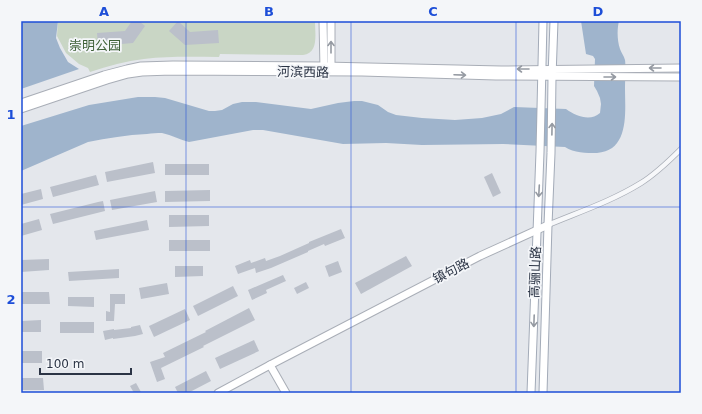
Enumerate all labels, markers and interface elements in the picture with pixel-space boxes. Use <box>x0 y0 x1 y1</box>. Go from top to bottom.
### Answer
text: A <box>99 4 109 19</box>
text: B <box>264 4 274 19</box>
text: C <box>428 4 438 19</box>
text: D <box>593 4 604 19</box>
park label: 崇明公园 <box>69 38 121 53</box>
one-way arrow <box>327 41 335 54</box>
street label: 河滨西路 <box>277 64 329 80</box>
one-way arrow <box>649 64 662 72</box>
one-way arrow <box>517 66 530 73</box>
one-way arrow <box>453 72 466 79</box>
one-way arrow <box>603 73 616 81</box>
text: 1 <box>6 107 16 122</box>
one-way arrow <box>548 123 555 136</box>
one-way arrow <box>535 184 542 197</box>
street label: 高骊山路 <box>527 246 543 298</box>
street label: 镇句路 <box>430 255 472 287</box>
text: 2 <box>6 292 16 307</box>
one-way arrow <box>530 314 538 327</box>
scale bar <box>40 350 131 376</box>
text: 100 m <box>46 357 84 371</box>

